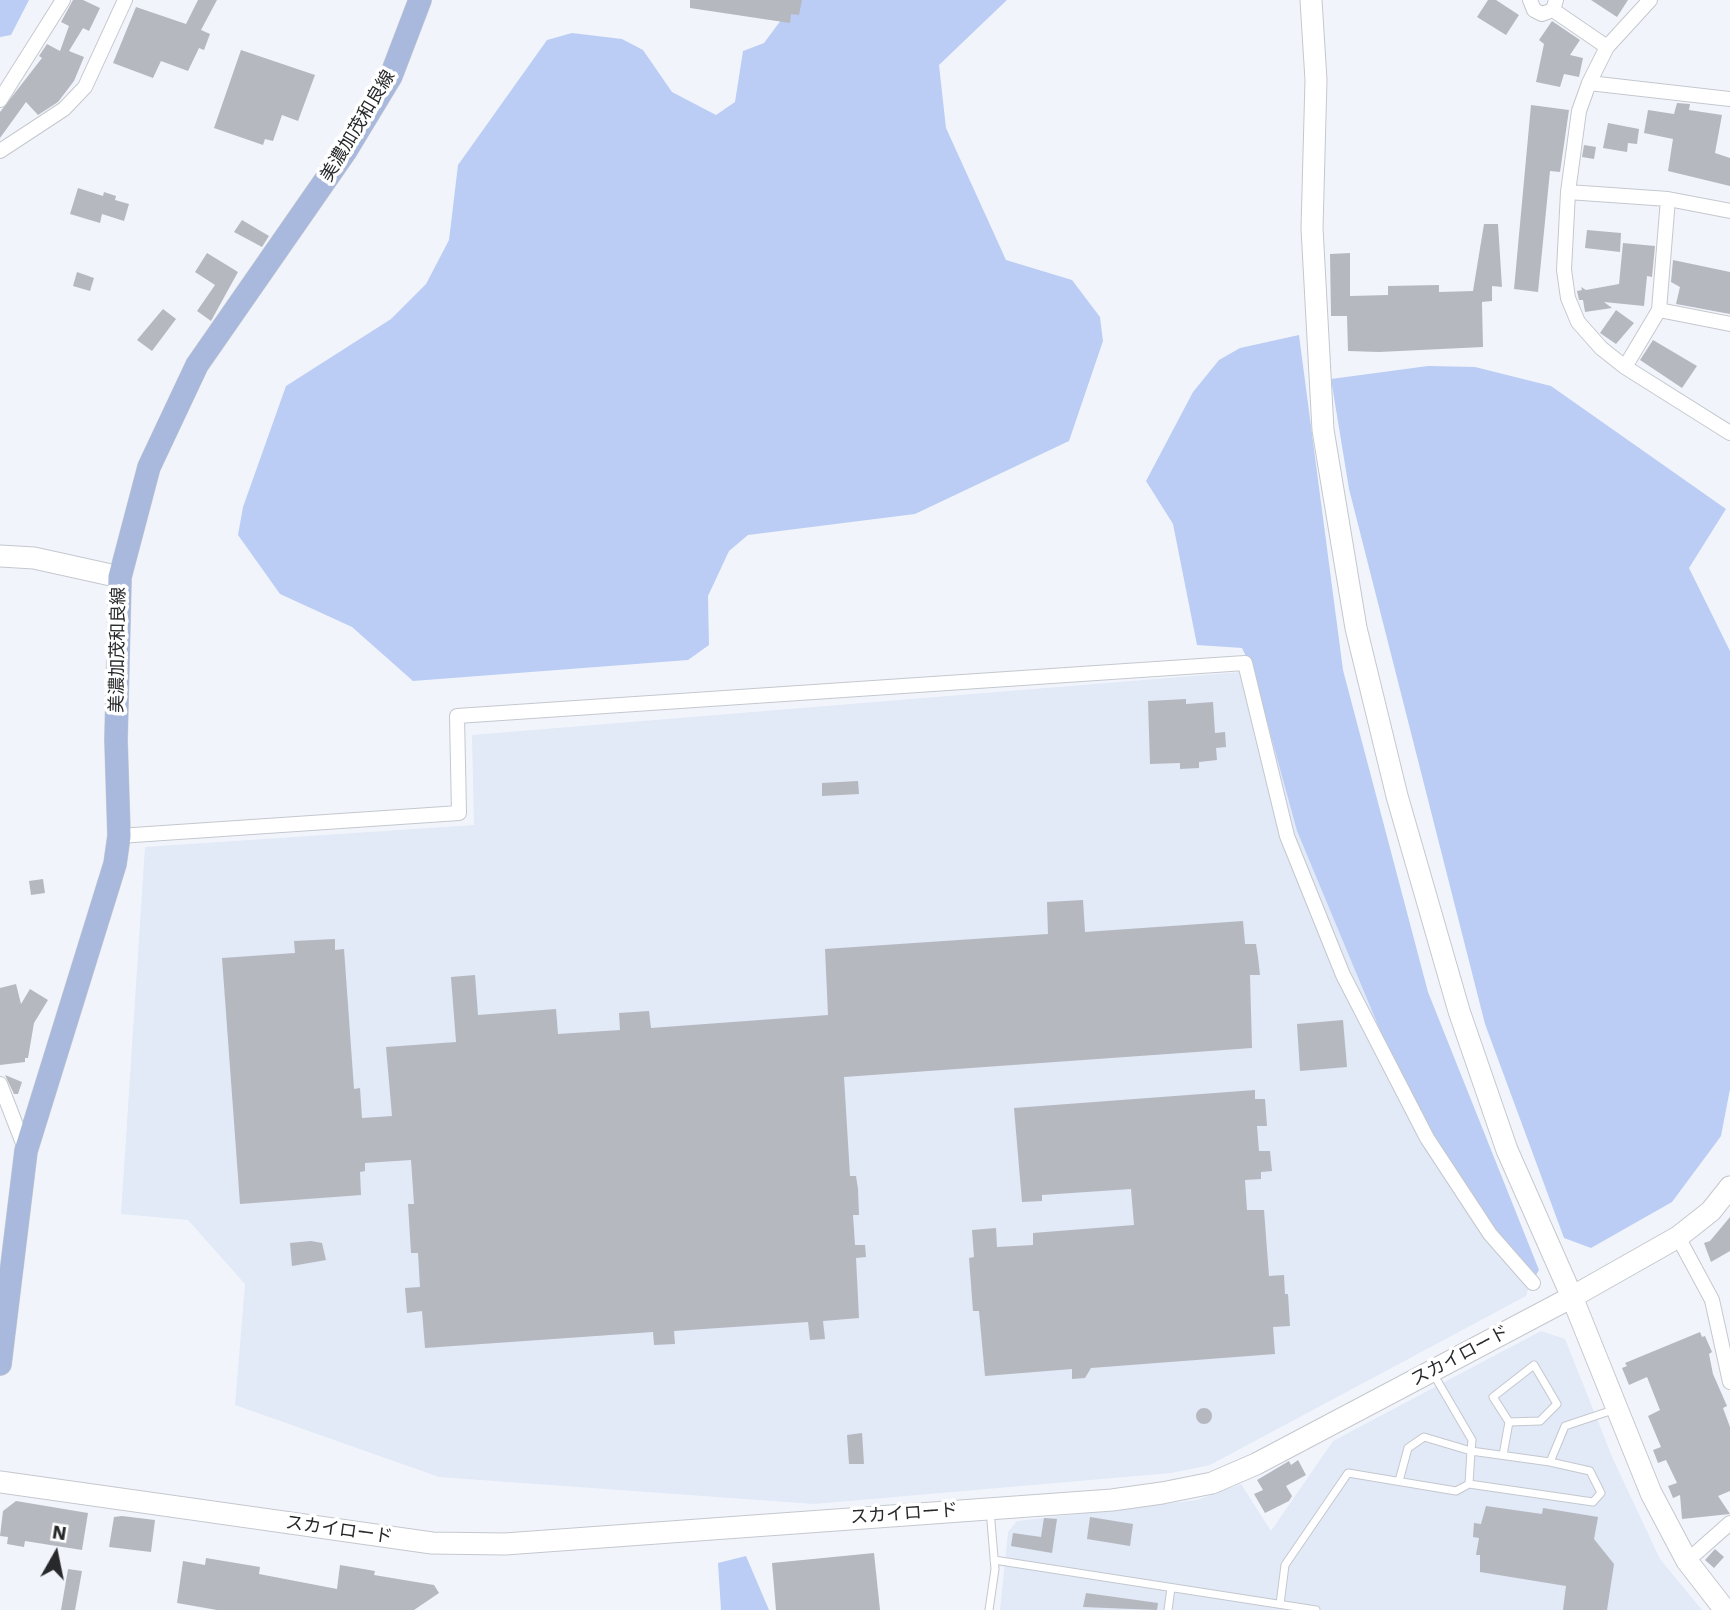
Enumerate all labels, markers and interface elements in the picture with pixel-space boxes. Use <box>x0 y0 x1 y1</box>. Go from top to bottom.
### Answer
street label: 美濃加茂和良線 <box>316 66 400 186</box>
street label: 美濃加茂和良線 <box>106 587 130 713</box>
street label: スカイロード <box>1407 1321 1513 1391</box>
street label: スカイロード <box>849 1499 959 1529</box>
street label: スカイロード <box>284 1512 394 1548</box>
north arrow <box>21 1519 91 1589</box>
text: N <box>51 1520 68 1545</box>

